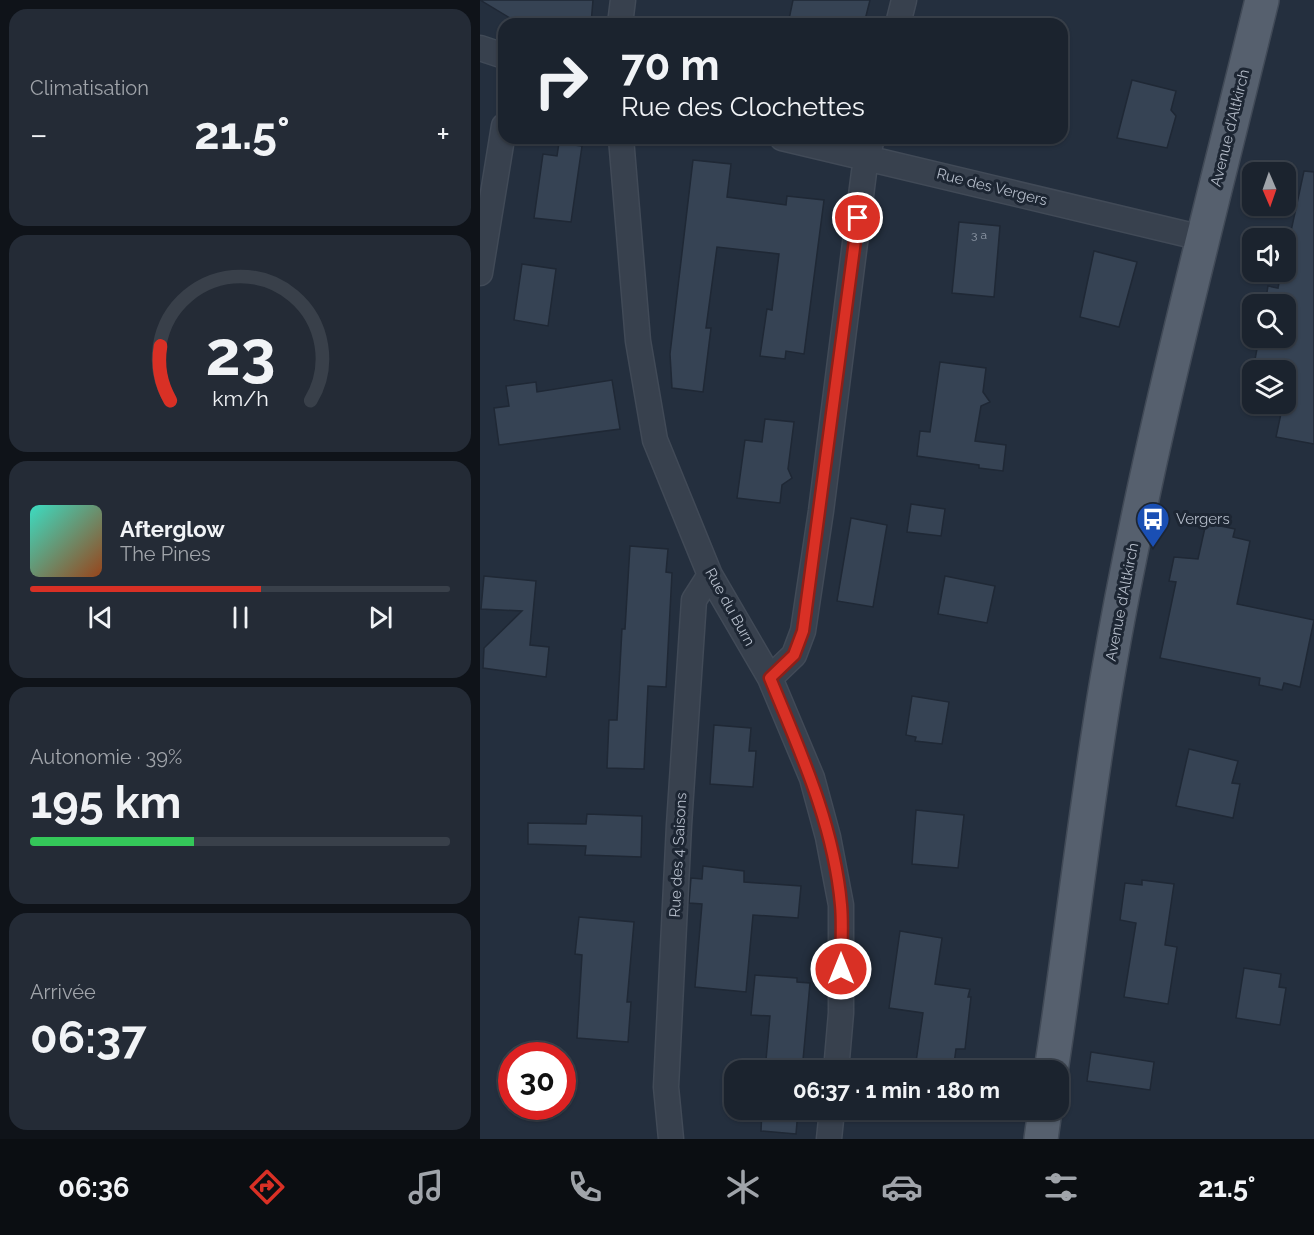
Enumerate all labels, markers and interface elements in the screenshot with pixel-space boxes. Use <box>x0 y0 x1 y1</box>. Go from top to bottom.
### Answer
text: 70 m <box>621 41 720 90</box>
icon: right <box>522 42 600 120</box>
street label: Avenue d'Altkirch <box>1207 67 1253 189</box>
text: Climatisation <box>30 76 149 100</box>
text: Rue des Clochettes <box>621 91 865 122</box>
text: 21.5° <box>194 107 290 160</box>
text: − <box>30 115 48 154</box>
text: + <box>436 115 450 154</box>
north arrow <box>1242 162 1296 216</box>
map controls <box>1242 162 1296 414</box>
street label: Rue des Vergers <box>935 165 1049 209</box>
pin <box>832 192 883 243</box>
icon: arrive <box>841 201 874 234</box>
house number: 3 a <box>971 228 987 242</box>
button: sound <box>1242 228 1296 282</box>
button: search <box>1242 294 1296 348</box>
text: 23 <box>205 316 275 390</box>
button: layers <box>1242 360 1296 414</box>
text: km/h <box>212 386 268 411</box>
bus stop icon: Vergers <box>1135 501 1171 548</box>
place label: Vergers <box>1176 510 1230 528</box>
text: Afterglow <box>120 516 225 542</box>
street label: Avenue d'Altkirch <box>1102 541 1142 663</box>
text: The Pines <box>120 542 211 566</box>
street label: Rue du Burn <box>701 565 759 649</box>
icon: previous <box>84 601 117 634</box>
icon: pause <box>224 601 257 634</box>
icon: next <box>364 601 397 634</box>
text: Autonomie · 39% <box>30 745 182 769</box>
text: 195 km <box>30 776 181 829</box>
street label: Rue des 4 Saisons <box>666 792 690 918</box>
position arrow <box>809 937 873 1001</box>
text: Arrivée <box>30 980 96 1004</box>
text: 06:37 <box>30 1011 146 1064</box>
speed limit sign: 30 <box>498 1042 576 1120</box>
text: 06:37 · 1 min · 180 m <box>793 1077 1000 1103</box>
icon: directions <box>246 1166 288 1208</box>
icon: music <box>405 1166 447 1208</box>
icon: phone <box>564 1166 606 1208</box>
icon: climate <box>722 1166 764 1208</box>
icon: car <box>881 1166 923 1208</box>
icon: filters <box>1040 1166 1082 1208</box>
text: 06:36 <box>58 1172 129 1203</box>
text: 21.5° <box>1198 1172 1256 1203</box>

